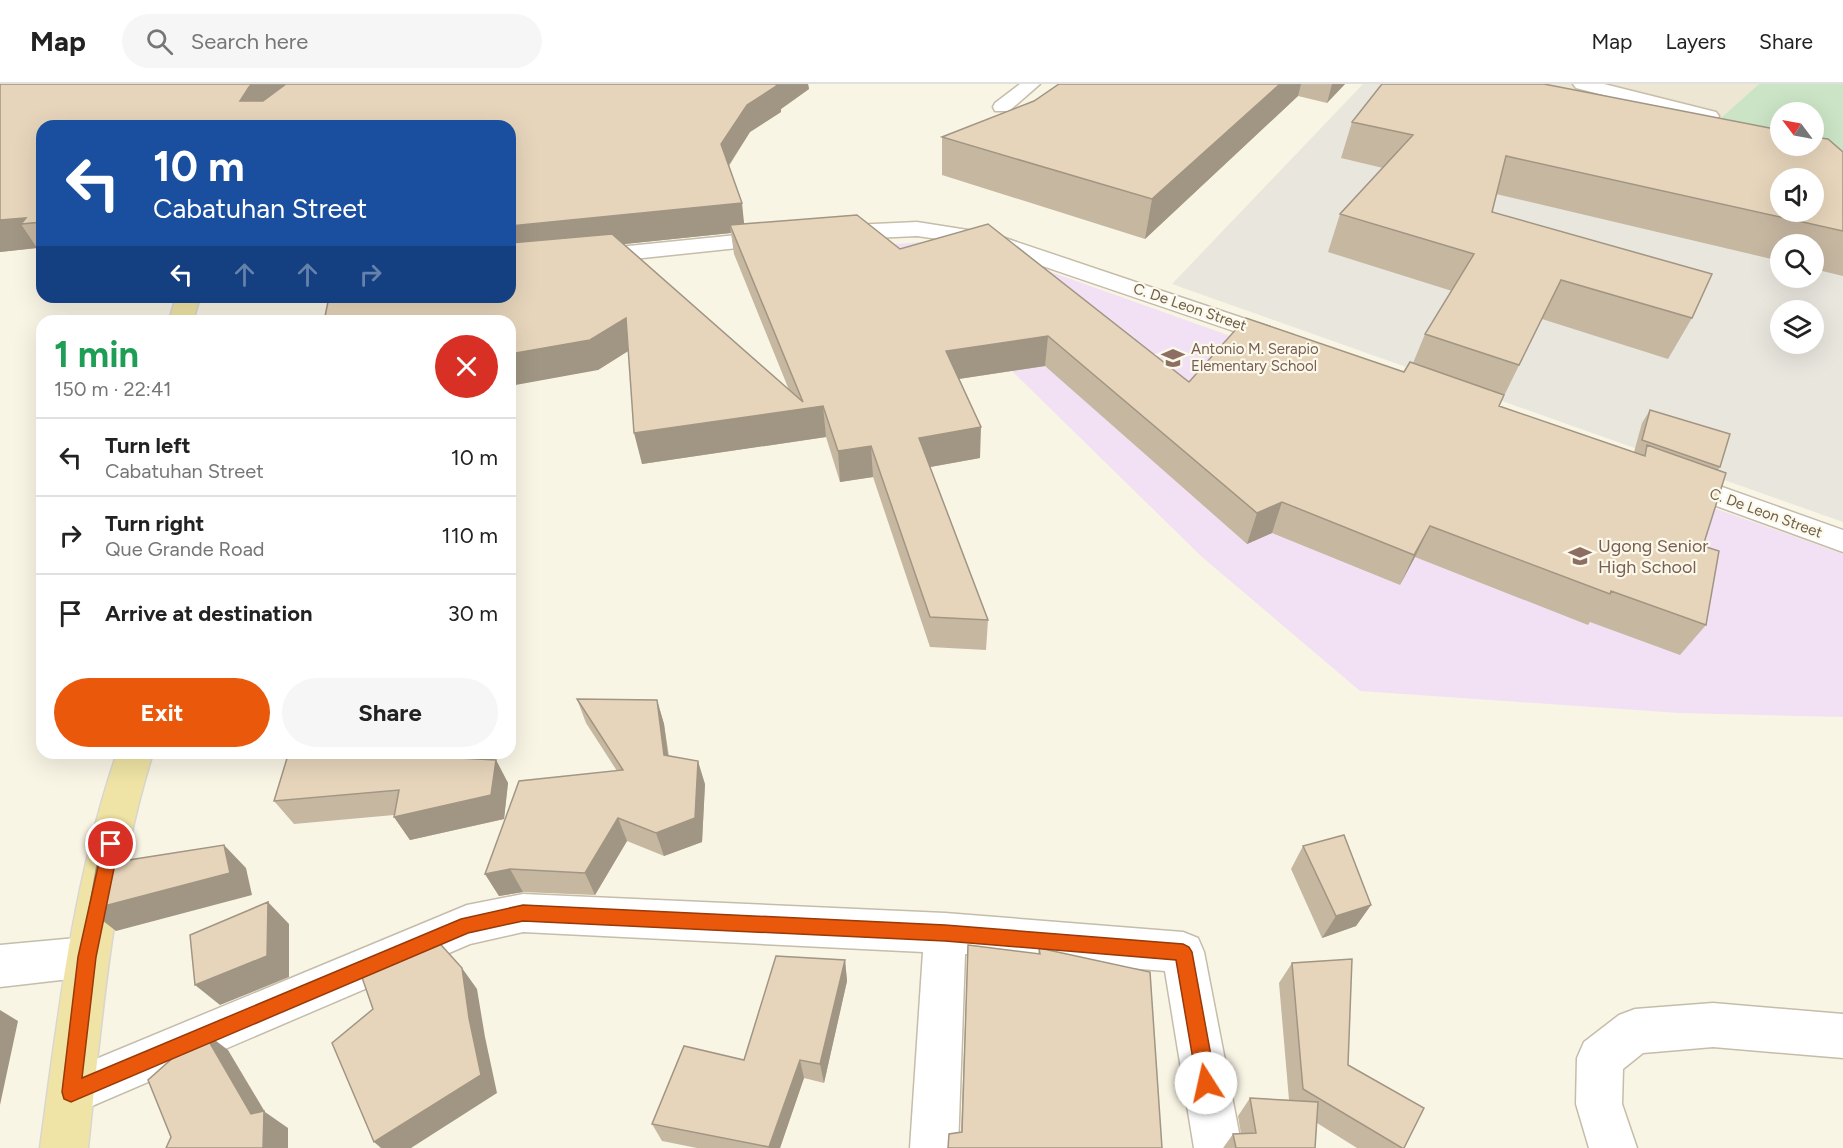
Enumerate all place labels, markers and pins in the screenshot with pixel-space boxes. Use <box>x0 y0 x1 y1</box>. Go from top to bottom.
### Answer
place label: Antonio M. Serapio Elementary School <box>1191 340 1319 375</box>
school or university icon: Antonio M. Serapio Elementary School <box>1160 345 1186 371</box>
place label: Ugong Senior High School <box>1598 535 1708 578</box>
school or university icon: Ugong Senior High School <box>1567 543 1593 569</box>
pin <box>85 818 136 869</box>

